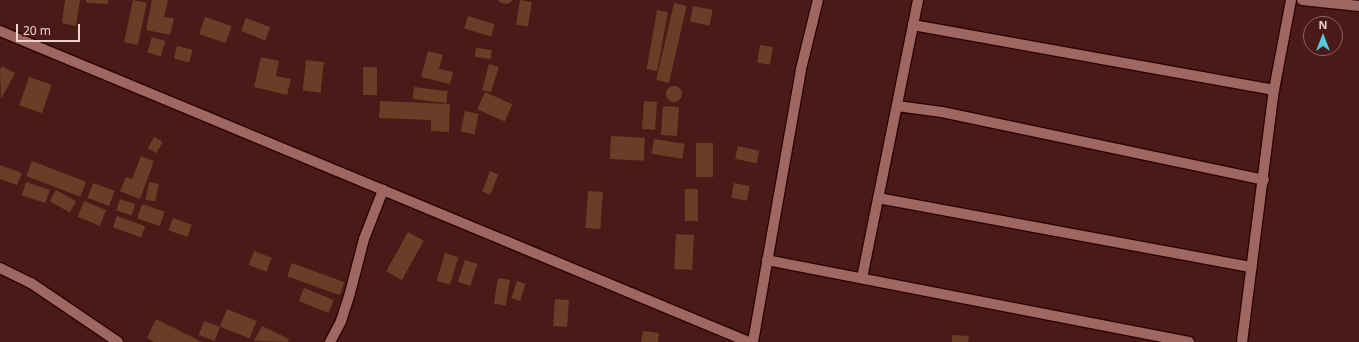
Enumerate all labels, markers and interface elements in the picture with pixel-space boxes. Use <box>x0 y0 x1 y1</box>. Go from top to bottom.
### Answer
scale bar <box>18 16 82 42</box>
north arrow <box>1303 16 1343 56</box>
text: N <box>1319 17 1327 32</box>
text: 20 m <box>23 22 51 39</box>

